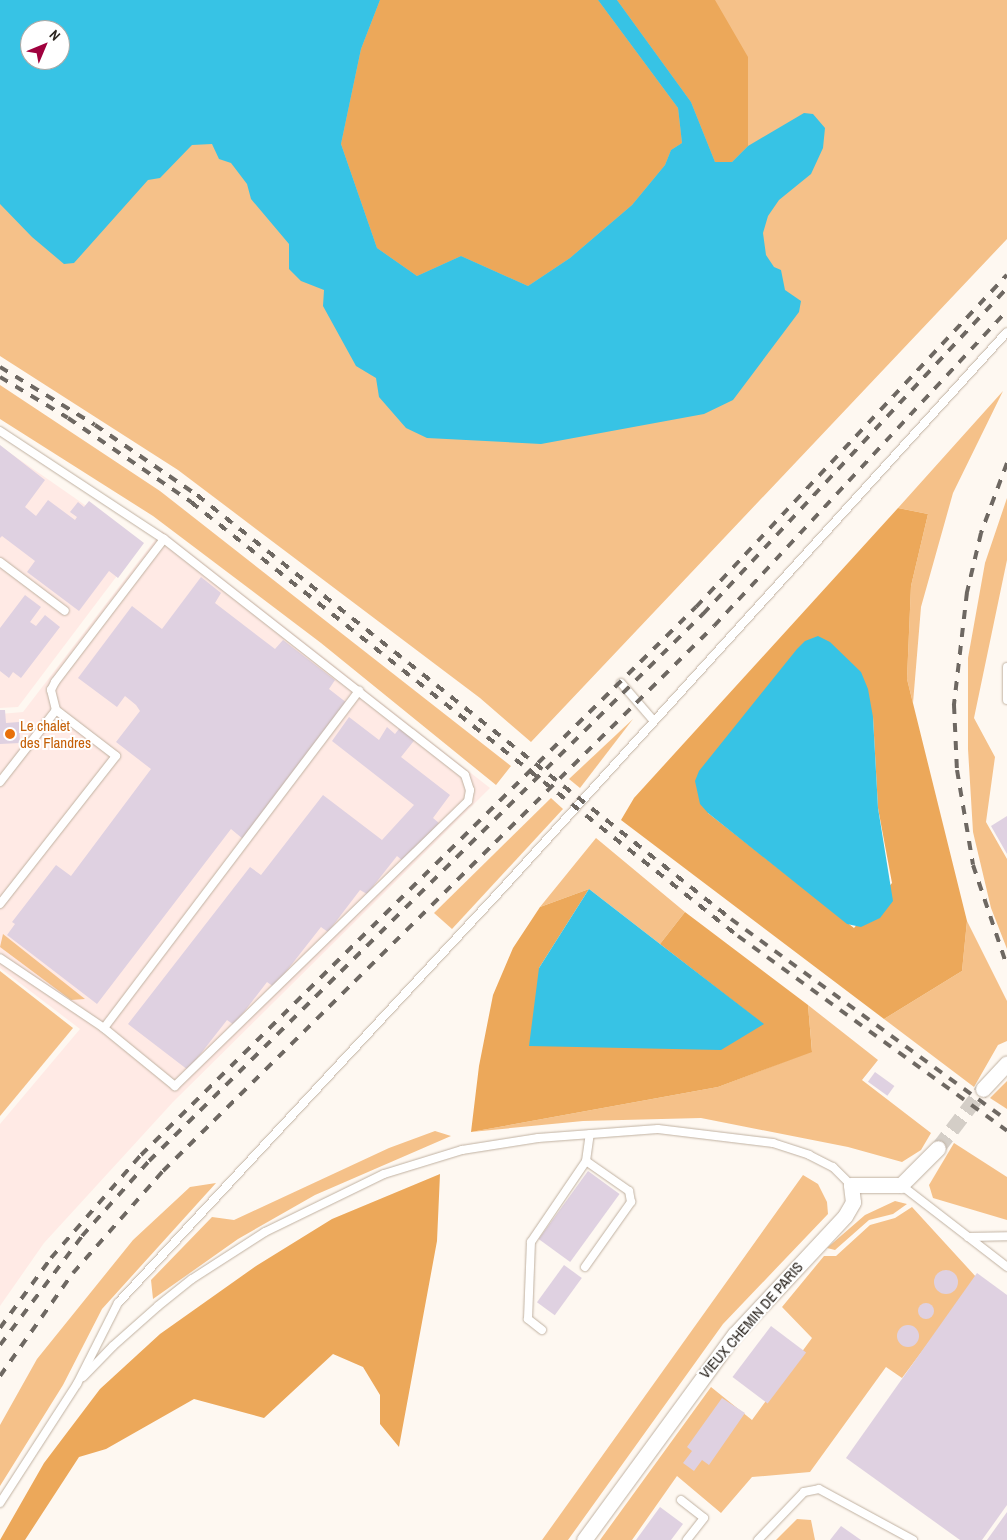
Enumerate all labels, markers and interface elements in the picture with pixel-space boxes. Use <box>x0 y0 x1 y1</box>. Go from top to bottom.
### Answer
north arrow <box>20 20 70 70</box>
text: N <box>46 26 64 44</box>
place label: Le chalet des Flandres <box>20 716 91 751</box>
marker: Le chalet des Flandres <box>4 728 16 740</box>
street label: VIEUX CHEMIN DE PARIS <box>695 1258 807 1382</box>

